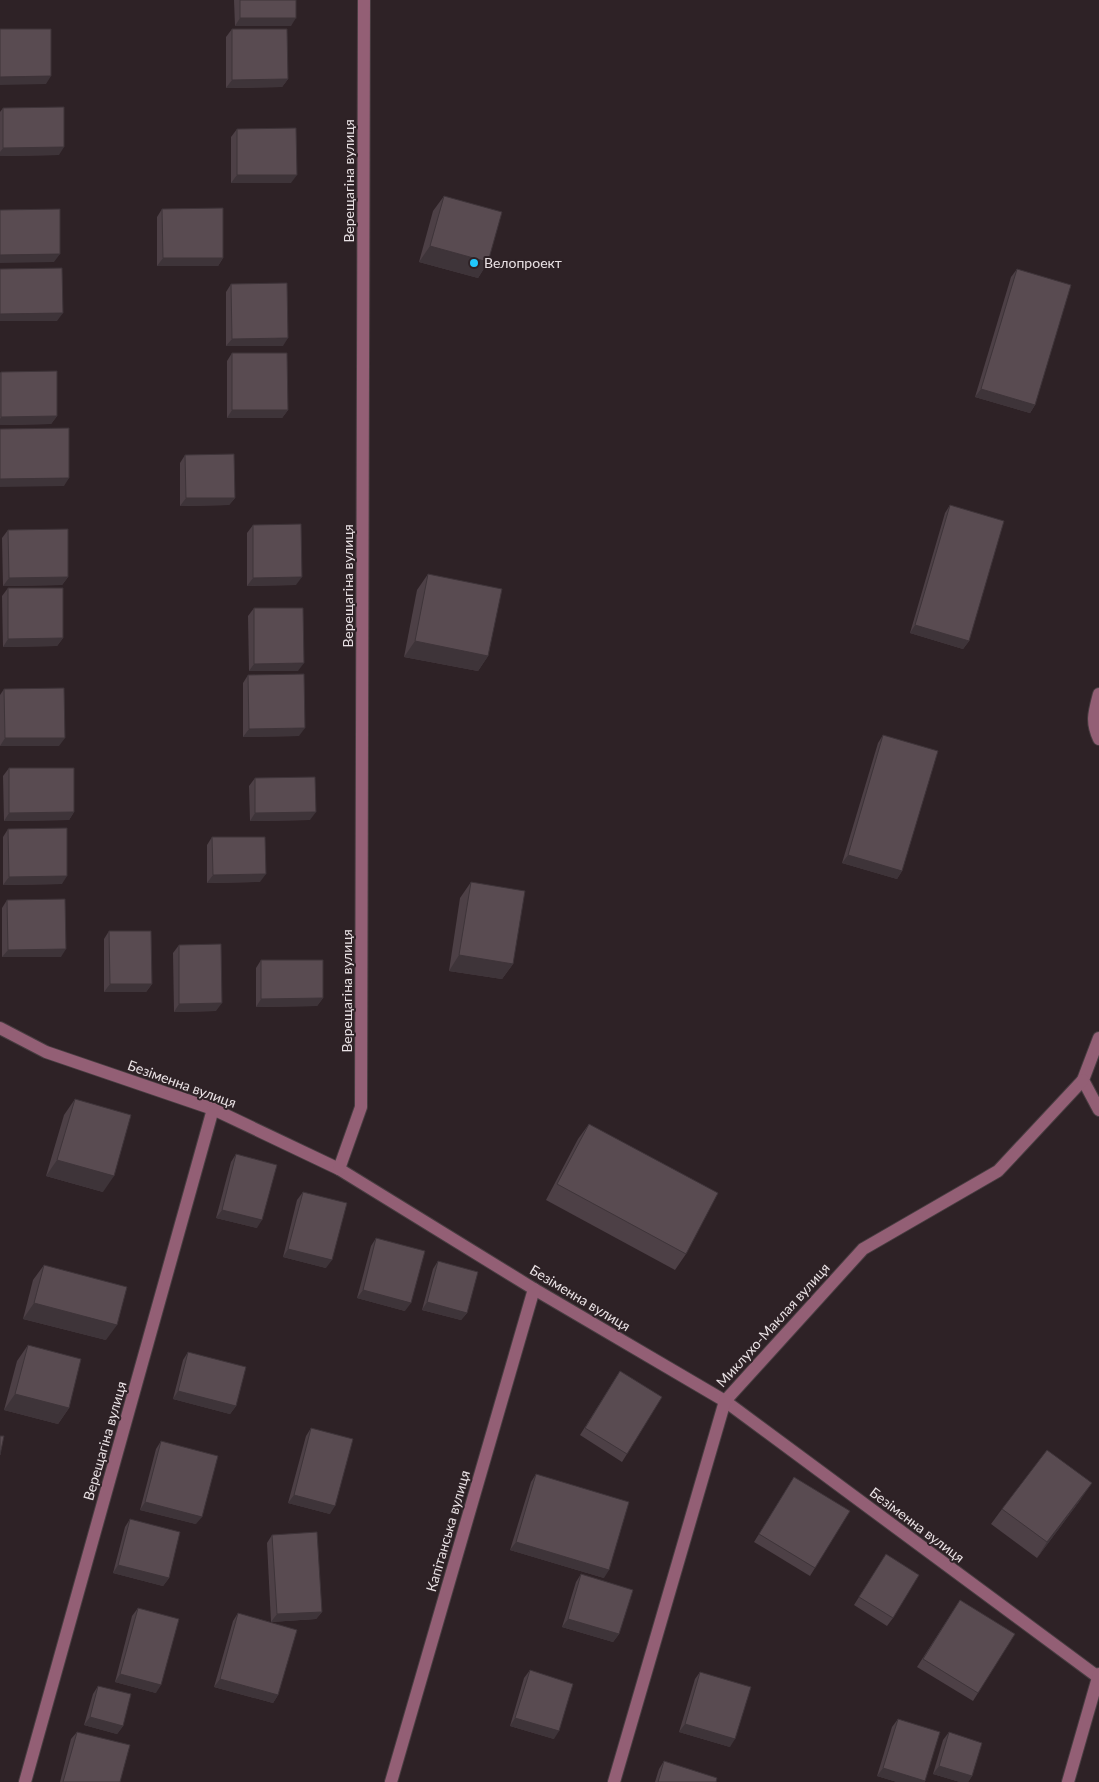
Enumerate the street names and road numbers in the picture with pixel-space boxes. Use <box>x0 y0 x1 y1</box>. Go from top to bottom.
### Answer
street label: Верещагіна вулиця <box>340 119 357 243</box>
street label: Верещагіна вулиця <box>339 524 356 648</box>
street label: Верещагіна вулиця <box>338 929 355 1053</box>
street label: Безіменна вулиця <box>126 1056 239 1111</box>
street label: Миклухо-Маклая вулиця <box>712 1259 833 1390</box>
street label: Безіменна вулиця <box>527 1261 634 1334</box>
street label: Верещагіна вулиця <box>79 1379 130 1502</box>
street label: Капітанська вулиця <box>422 1468 473 1594</box>
street label: Безіменна вулиця <box>867 1483 968 1566</box>

